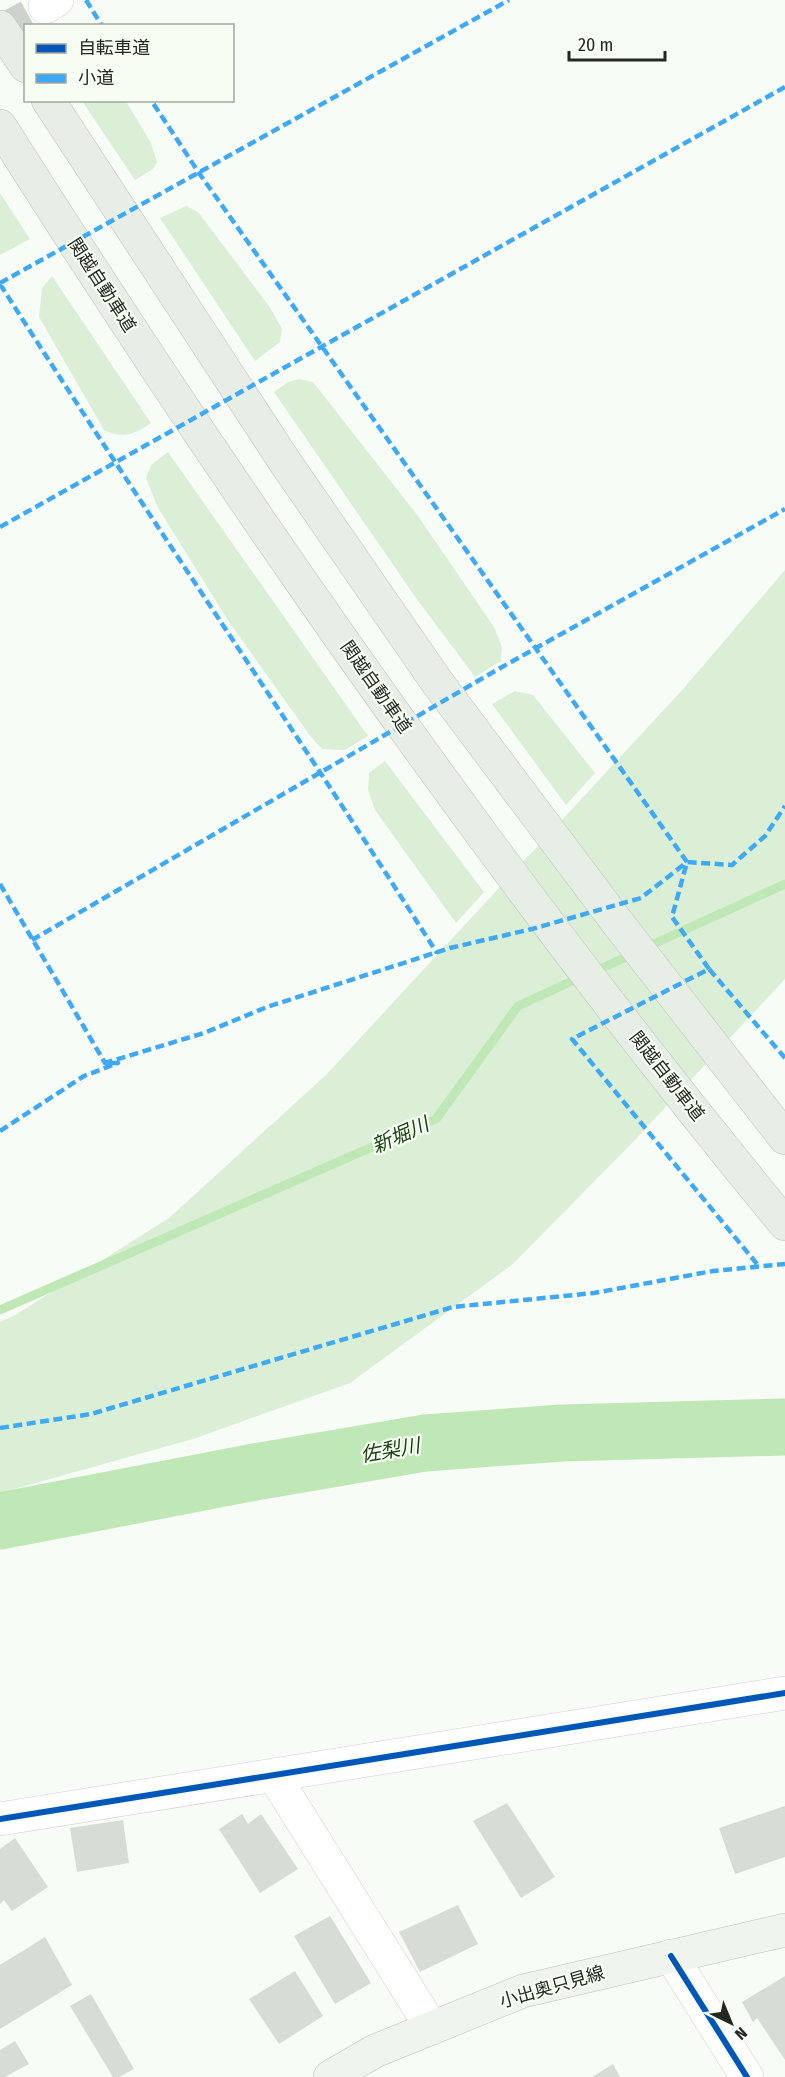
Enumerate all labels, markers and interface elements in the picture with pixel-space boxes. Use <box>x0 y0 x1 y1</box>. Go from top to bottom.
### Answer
legend <box>24 24 234 102</box>
scale bar <box>569 24 665 62</box>
text: 20 m <box>578 34 613 56</box>
text: 自転車道 <box>78 37 150 59</box>
text: 小道 <box>78 67 114 89</box>
street label: 関越自動車道 <box>63 234 141 336</box>
street label: 関越自動車道 <box>336 636 416 738</box>
street label: 関越自動車道 <box>625 1027 709 1125</box>
water label: 新堀川 <box>368 1111 434 1158</box>
water label: 佐梨川 <box>358 1433 424 1467</box>
street label: 小出奥只見線 <box>497 1962 607 2012</box>
north arrow <box>701 1993 761 2053</box>
text: N <box>731 2023 751 2044</box>

